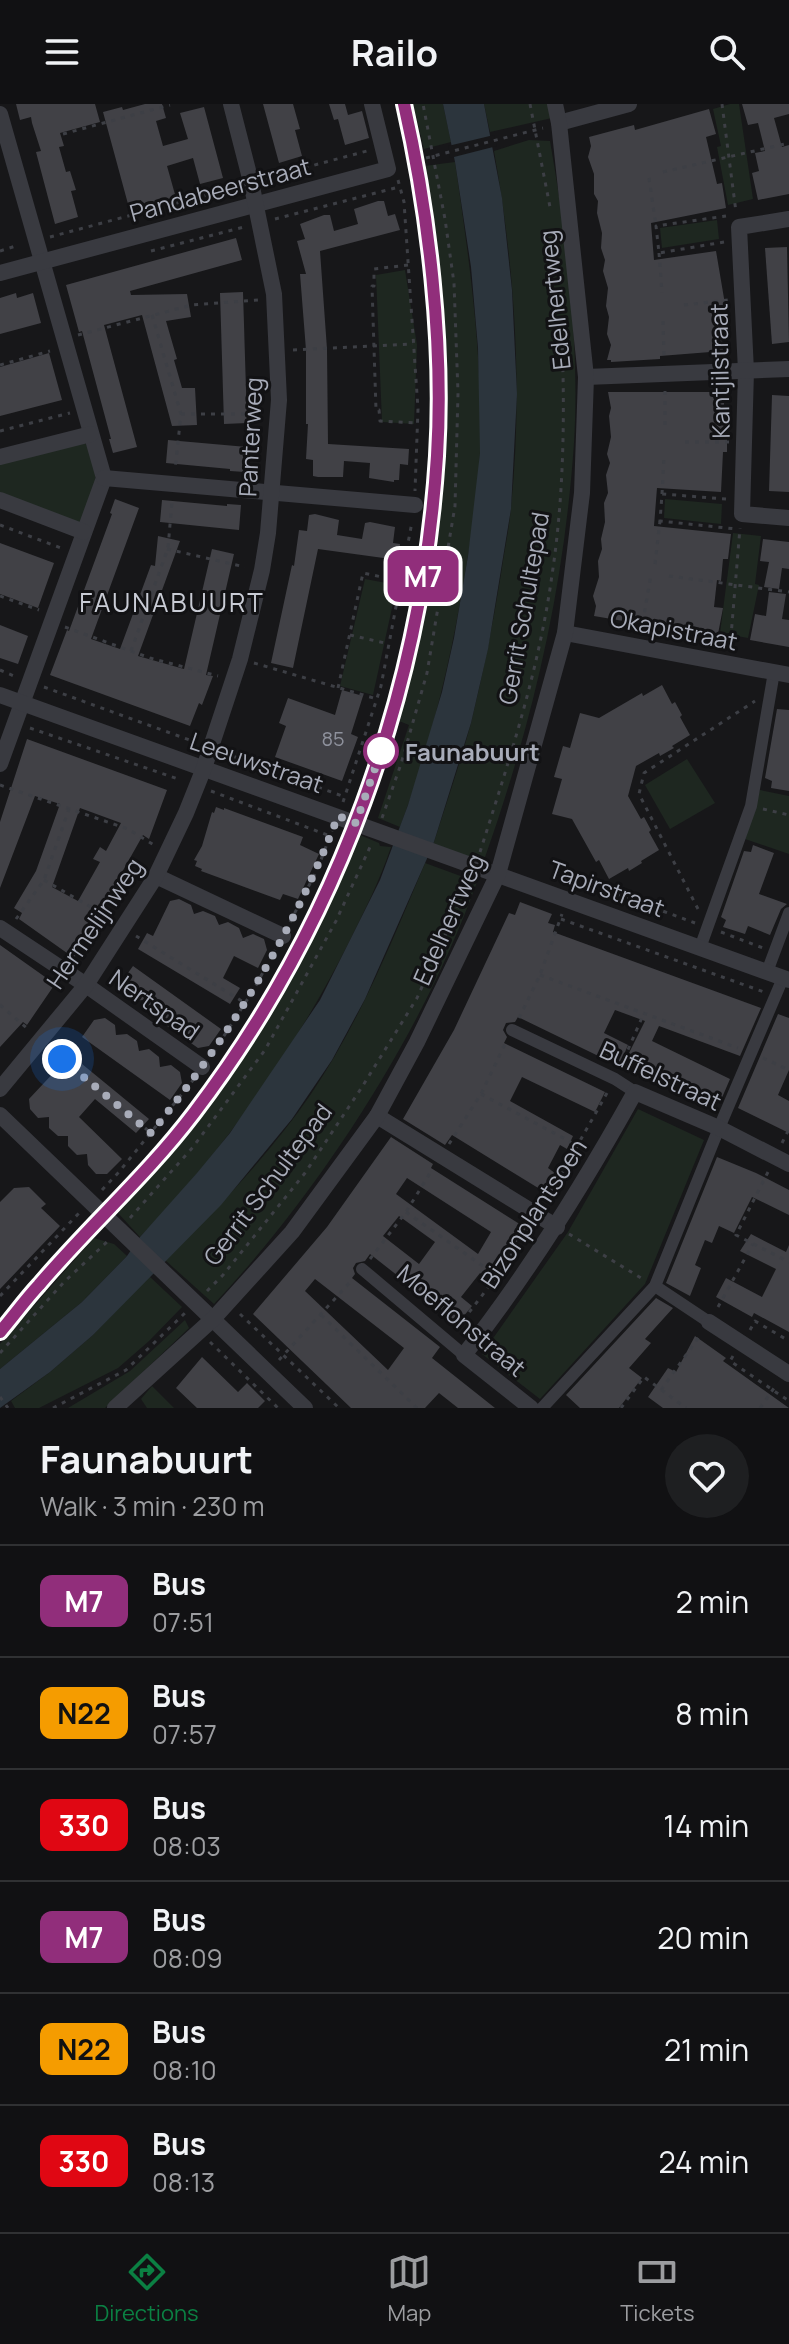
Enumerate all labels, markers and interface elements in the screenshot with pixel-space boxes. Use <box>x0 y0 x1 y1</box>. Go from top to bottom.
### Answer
text: Railo <box>351 28 438 77</box>
icon: menu <box>40 30 84 74</box>
icon: search <box>705 30 749 74</box>
street label: Pandabeerstraat <box>126 149 314 229</box>
street label: Edelhertweg <box>530 229 578 371</box>
street label: Kantjilstraat <box>701 303 737 439</box>
street label: Panterweg <box>230 376 270 498</box>
street label: Gerrit Schultepad <box>490 509 556 707</box>
line badge: M7 <box>387 550 459 602</box>
text: M7 <box>404 557 442 595</box>
district label: FAUNABUURT <box>79 584 265 620</box>
street label: Okapistraat <box>607 600 741 658</box>
street label: Leeuwstraat <box>186 724 328 800</box>
house number: 85 <box>321 725 345 752</box>
marker: Faunabuurt <box>364 734 398 768</box>
place label: Faunabuurt <box>405 735 540 768</box>
street label: Edelhertweg <box>404 848 492 990</box>
street label: Hermelijnweg <box>38 851 150 995</box>
street label: Tapirstraat <box>545 852 669 924</box>
street label: Nertspad <box>103 961 207 1047</box>
street label: Buffelstraat <box>595 1032 727 1118</box>
your location <box>42 1039 82 1079</box>
street label: Gerrit Schultepad <box>195 1096 339 1272</box>
street label: Bizonplantsoen <box>472 1132 594 1294</box>
street label: Moeflonstraat <box>391 1256 533 1384</box>
text: Faunabuurt <box>40 1432 253 1484</box>
button: heart <box>665 1434 749 1518</box>
text: Walk · 3 min · 230 m <box>40 1488 265 1524</box>
text: Bus <box>152 1563 206 1604</box>
text: 2 min <box>676 1581 749 1622</box>
text: M7 <box>65 1582 103 1620</box>
text: 07:51 <box>152 1604 214 1640</box>
text: Bus <box>152 1675 206 1716</box>
text: 8 min <box>675 1693 749 1734</box>
text: N22 <box>57 1694 111 1732</box>
text: 07:57 <box>152 1716 217 1752</box>
text: Bus <box>152 1787 206 1828</box>
text: 14 min <box>663 1805 749 1846</box>
text: 330 <box>59 1806 110 1844</box>
text: 08:03 <box>152 1828 221 1864</box>
text: Bus <box>152 1899 206 1940</box>
text: 20 min <box>657 1917 749 1958</box>
text: M7 <box>65 1918 103 1956</box>
text: 08:09 <box>152 1940 223 1976</box>
text: Bus <box>152 2011 206 2052</box>
text: 21 min <box>664 2029 749 2070</box>
text: N22 <box>57 2030 111 2068</box>
text: 08:10 <box>152 2052 217 2088</box>
text: Bus <box>152 2123 206 2164</box>
text: 24 min <box>659 2141 749 2182</box>
text: 330 <box>59 2142 110 2180</box>
text: 08:13 <box>152 2164 215 2200</box>
tab: Directions <box>94 2250 199 2328</box>
tab: Map <box>387 2250 431 2328</box>
tab: Tickets <box>620 2250 695 2328</box>

